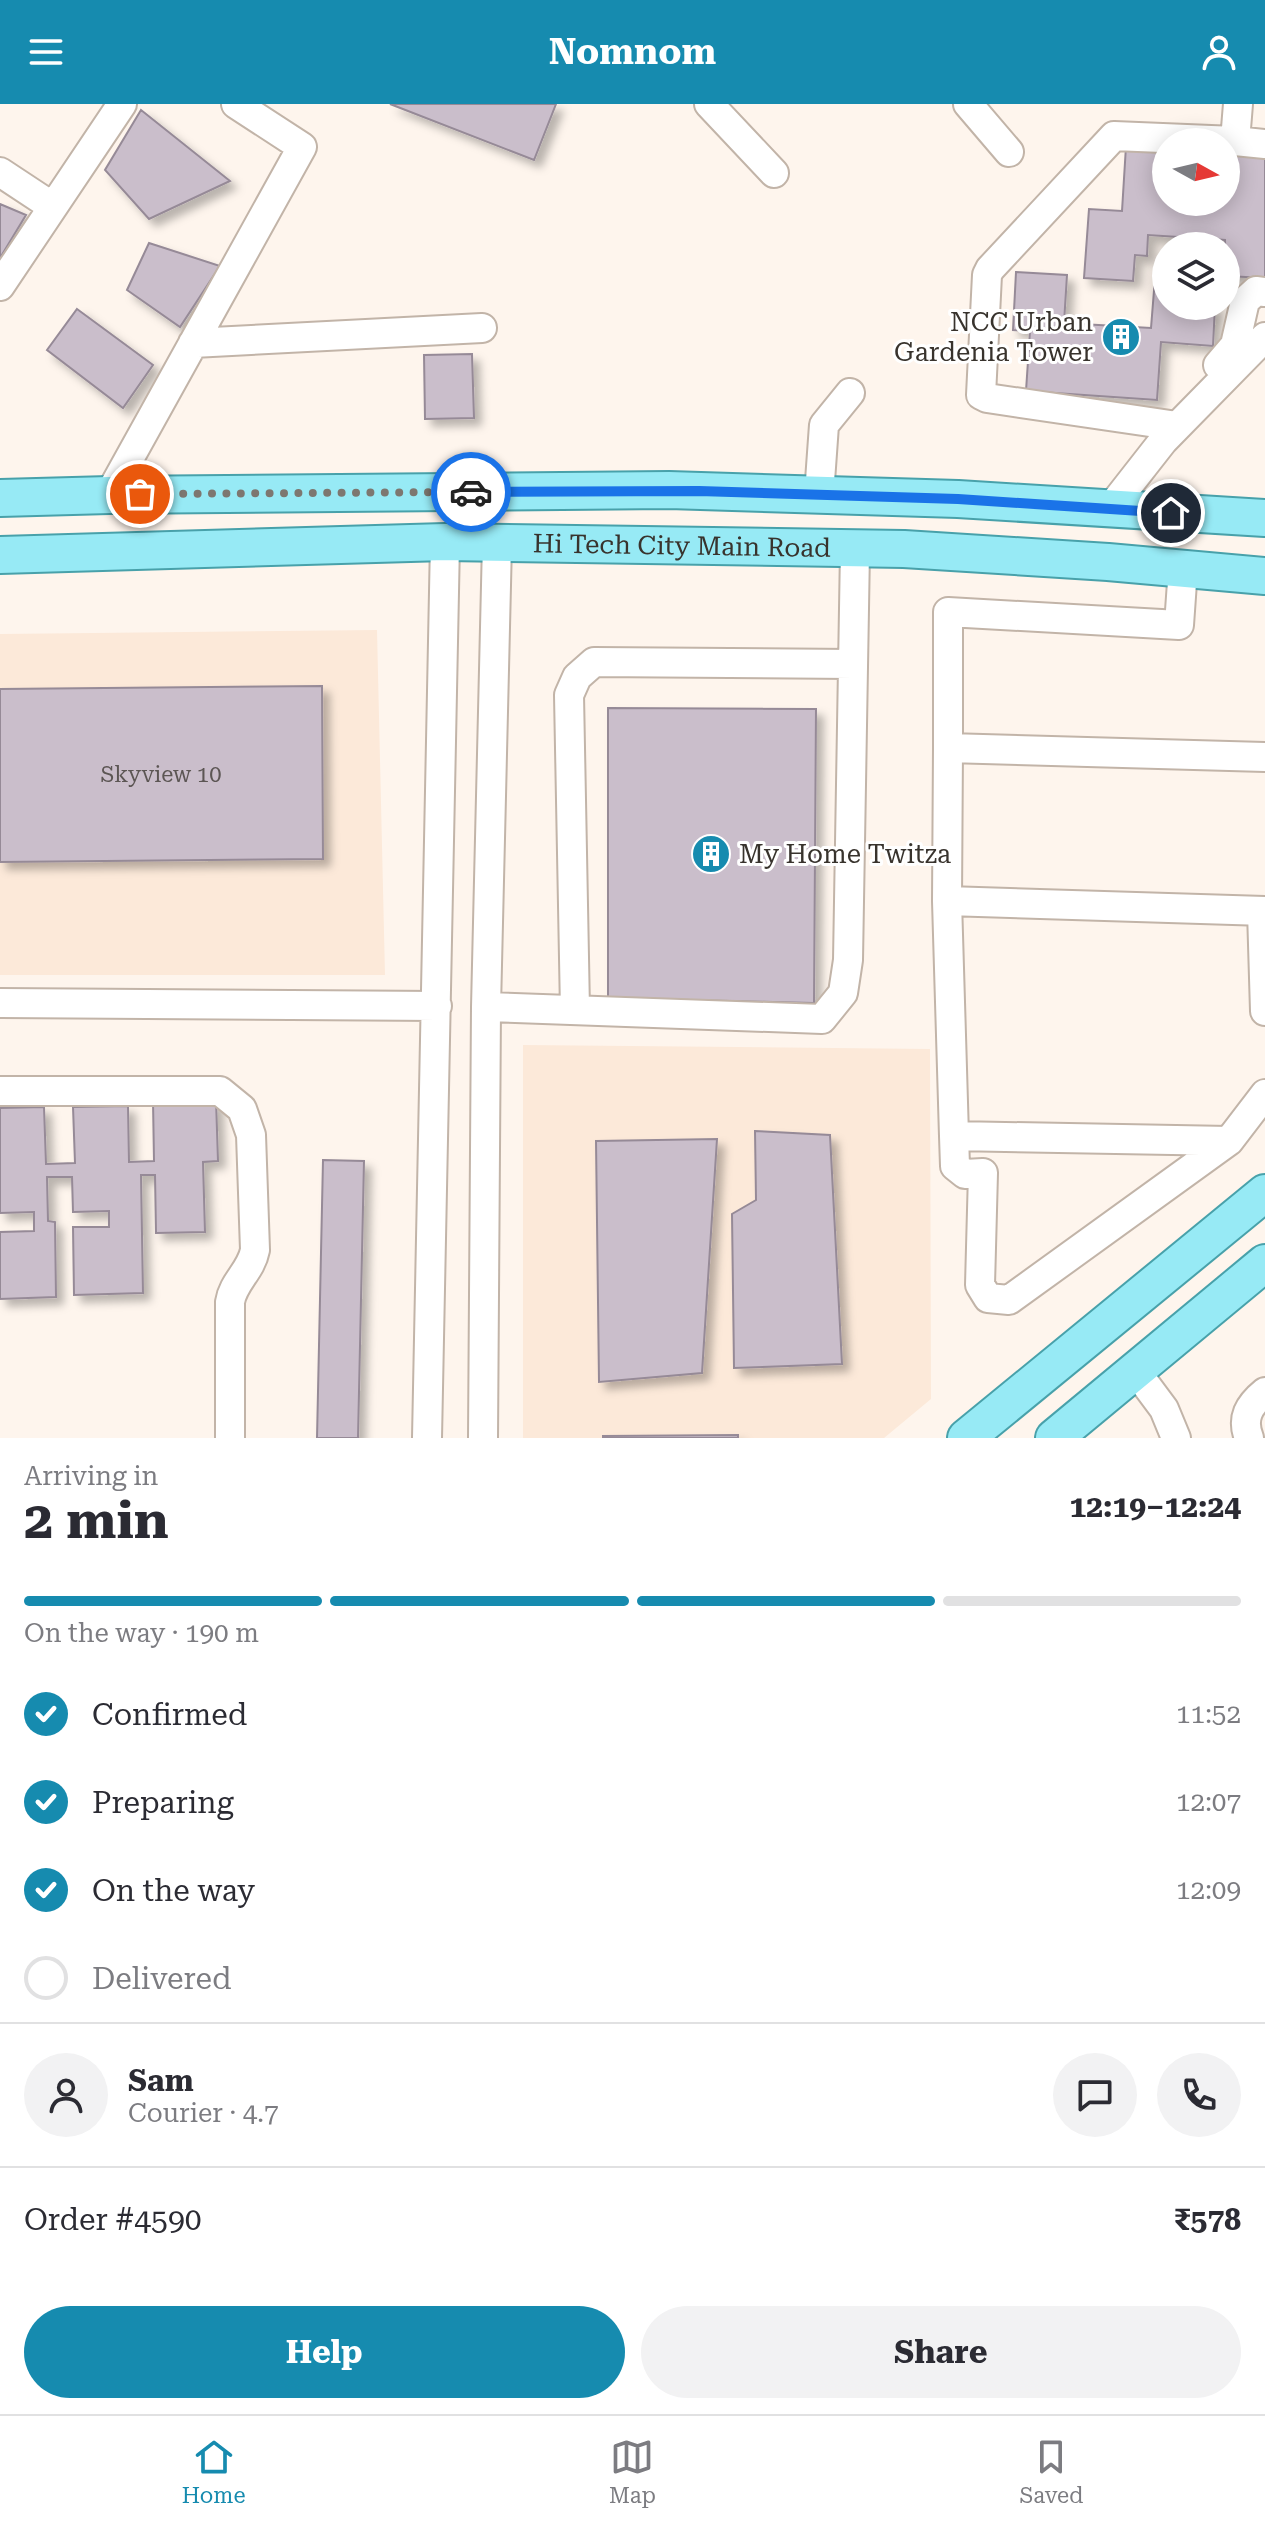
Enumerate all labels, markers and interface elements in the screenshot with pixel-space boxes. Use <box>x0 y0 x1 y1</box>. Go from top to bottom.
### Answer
icon: menu <box>24 30 68 74</box>
icon: person <box>1197 30 1241 74</box>
text: Nomnom <box>549 31 716 73</box>
north arrow <box>1152 128 1240 216</box>
map controls <box>1152 128 1240 320</box>
button: layers <box>1152 232 1240 320</box>
place label: NCC Urban Gardenia Tower <box>894 307 1093 367</box>
building icon: NCC Urban Gardenia Tower <box>1100 316 1142 358</box>
courier <box>431 452 511 532</box>
pin <box>106 460 174 528</box>
icon: car <box>449 470 493 514</box>
icon: bag <box>118 472 162 516</box>
pin <box>1137 479 1205 547</box>
icon: home <box>1149 491 1193 535</box>
street label: Hi Tech City Main Road <box>533 528 831 563</box>
house number: Skyview 10 <box>100 762 222 787</box>
building icon: My Home Twitza <box>690 833 732 875</box>
place label: My Home Twitza <box>739 839 951 869</box>
text: Arriving in <box>24 1461 158 1491</box>
text: 12:19–12:24 <box>1069 1489 1241 1524</box>
text: 2 min <box>24 1490 169 1551</box>
text: On the way · 190 m <box>24 1618 259 1648</box>
icon: check <box>24 1692 68 1736</box>
text: Confirmed <box>92 1697 247 1732</box>
text: 11:52 <box>1176 1699 1241 1729</box>
icon: check <box>24 1780 68 1824</box>
text: Preparing <box>92 1785 234 1820</box>
text: 12:07 <box>1176 1787 1241 1817</box>
icon: check <box>24 1868 68 1912</box>
text: On the way <box>92 1873 255 1908</box>
text: 12:09 <box>1176 1875 1241 1905</box>
text: Delivered <box>92 1961 231 1996</box>
button: person <box>24 2053 108 2137</box>
button: chat <box>1053 2053 1137 2137</box>
button: phone <box>1157 2053 1241 2137</box>
text: Sam <box>128 2063 194 2098</box>
text: Courier · 4.7 <box>128 2098 278 2128</box>
text: Order #4590 <box>24 2202 202 2237</box>
text: ₹578 <box>1174 2202 1241 2237</box>
button: Help <box>24 2306 625 2398</box>
button: Share <box>641 2306 1241 2398</box>
tab: Home <box>182 2435 245 2508</box>
tab: Map <box>609 2435 656 2508</box>
tab: Saved <box>1019 2435 1083 2508</box>

